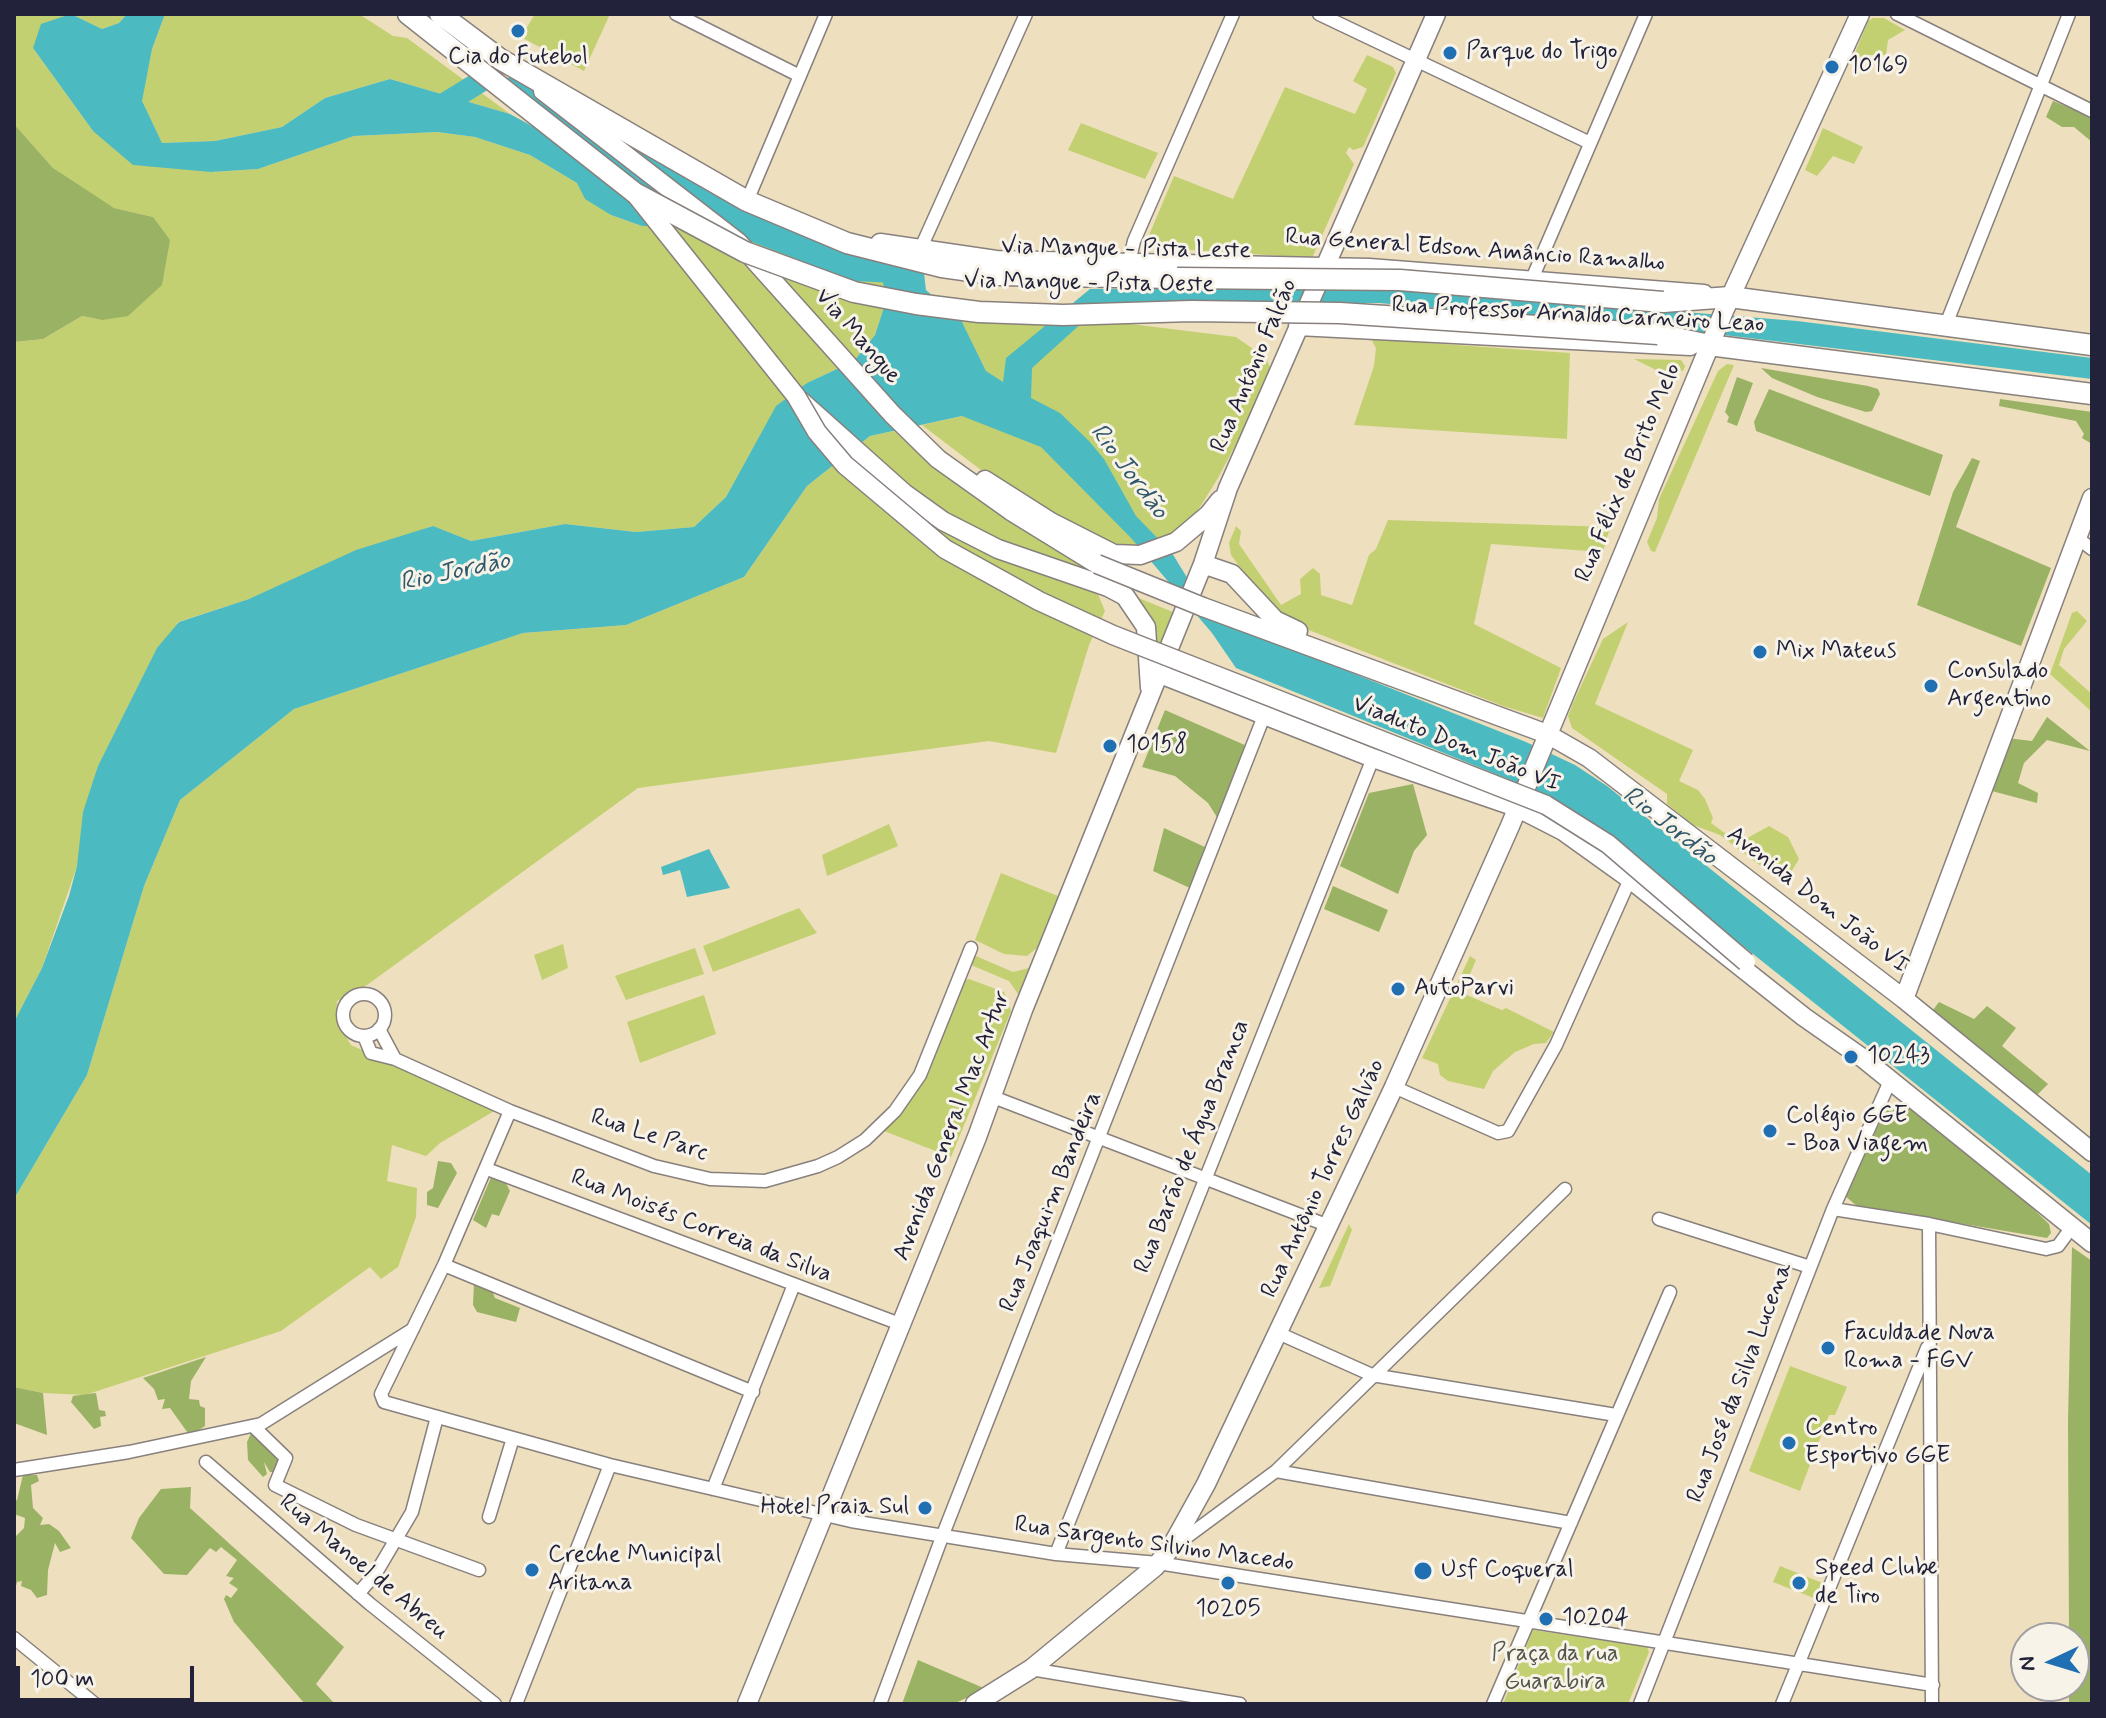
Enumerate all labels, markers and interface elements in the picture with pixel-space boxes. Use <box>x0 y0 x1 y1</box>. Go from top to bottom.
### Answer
marker: Cia do Futebol <box>509 22 527 40</box>
place label: Parque do Trigo <box>1466 39 1618 67</box>
place label: Cia do Futebol <box>448 44 588 72</box>
marker: Parque do Trigo <box>1441 44 1459 62</box>
place label: 10169 <box>1848 53 1908 81</box>
marker: 10169 <box>1823 58 1841 76</box>
street label: Rua General Edson Amâncio Ramalho <box>1284 223 1666 279</box>
street label: Via Mangue - Pista Leste <box>1001 233 1251 267</box>
street label: Via Mangue - Pista Oeste <box>964 267 1214 301</box>
street label: Rua Antônio Falcão <box>1205 275 1305 457</box>
street label: Via Mangue <box>808 283 906 391</box>
street label: Rua Professor Arnaldo Carneiro Leao <box>1391 292 1765 340</box>
street label: Rua Félix de Brito Melo <box>1570 359 1688 587</box>
water label: Rio Jordão <box>1082 418 1174 526</box>
water label: Rio Jordão <box>397 546 513 600</box>
place label: Mix Mateus <box>1776 638 1897 666</box>
marker: Mix Mateus <box>1751 643 1769 661</box>
place label: Consulado Argentino <box>1947 658 2051 714</box>
marker: Consulado Argentino <box>1922 677 1940 695</box>
street label: Viaduto Dom João VI <box>1348 690 1564 800</box>
place label: 10158 <box>1126 732 1187 760</box>
marker: 10158 <box>1101 737 1119 755</box>
water label: Rio Jordão <box>1615 780 1723 874</box>
street label: Avenida Dom João VI <box>1720 821 1914 981</box>
place label: AutoParvi <box>1414 975 1514 1003</box>
marker: AutoParvi <box>1389 980 1407 998</box>
street label: Avenida General Mac Artur <box>888 987 1018 1265</box>
street label: Rua Barão de Água Branca <box>1129 1016 1257 1278</box>
place label: 10243 <box>1867 1043 1930 1071</box>
marker: 10243 <box>1842 1048 1860 1066</box>
street label: Rua Antônio Torres Galvão <box>1256 1055 1392 1303</box>
street label: Rua Joaquim Bandeira <box>995 1088 1109 1316</box>
place label: Colégio GGE - Boa Viagem <box>1786 1103 1928 1159</box>
street label: Rua Le Parc <box>587 1104 711 1168</box>
marker: Colégio GGE - Boa Viagem <box>1761 1122 1779 1140</box>
street label: Rua Moisés Correia da Silva <box>566 1164 836 1290</box>
street label: Rua José da Silva Lucena <box>1682 1259 1800 1507</box>
place label: Faculdade Nova Roma - FGV <box>1844 1320 1995 1376</box>
marker: Faculdade Nova Roma - FGV <box>1819 1339 1837 1357</box>
place label: Centro Esportivo GGE <box>1805 1415 1950 1471</box>
marker: Centro Esportivo GGE <box>1780 1434 1798 1452</box>
street label: Rua Manoel de Abreu <box>272 1489 454 1647</box>
place label: Hotel Praia Sul <box>761 1494 909 1522</box>
marker: Hotel Praia Sul <box>916 1499 934 1517</box>
street label: Rua Sargento Silvino Macedo <box>1012 1511 1296 1579</box>
place label: Creche Municipal Aritana <box>548 1542 721 1598</box>
place label: Speed Clube de Tiro <box>1815 1555 1937 1611</box>
place label: Usf Coqueral <box>1441 1557 1574 1585</box>
marker: Usf Coqueral <box>1412 1560 1434 1582</box>
marker: Creche Municipal Aritana <box>523 1561 541 1579</box>
marker: 10205 <box>1219 1574 1237 1592</box>
marker: Speed Clube de Tiro <box>1790 1574 1808 1592</box>
place label: 10205 <box>1196 1596 1260 1624</box>
place label: 10204 <box>1562 1605 1629 1633</box>
marker: 10204 <box>1537 1610 1555 1628</box>
north arrow <box>2010 1622 2090 1702</box>
park label: Praça da rua Guarabira <box>1492 1641 1618 1697</box>
scale bar <box>20 1650 198 1700</box>
text: N <box>2014 1655 2043 1672</box>
text: 100 m <box>30 1664 94 1695</box>

